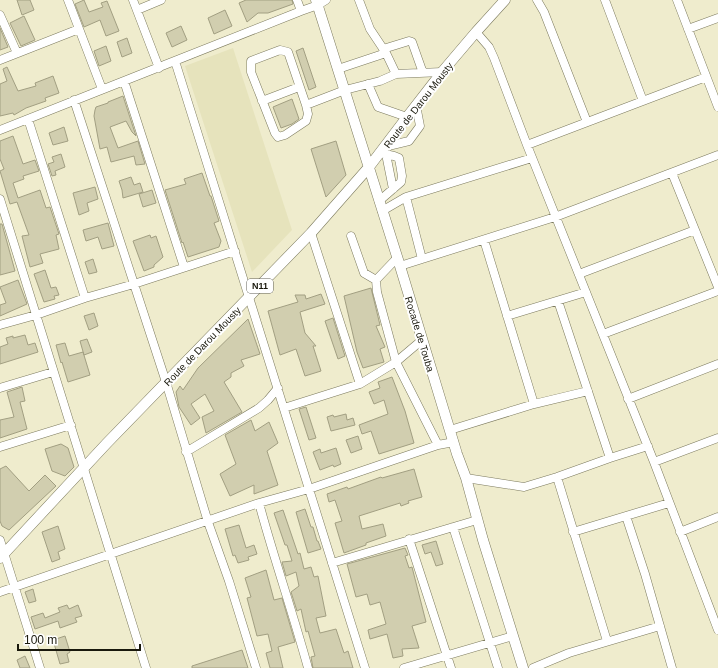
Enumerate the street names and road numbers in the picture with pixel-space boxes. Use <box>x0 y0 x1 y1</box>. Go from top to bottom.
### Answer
street label: Route de Darou Mousty <box>382 60 455 150</box>
road number: N11 <box>247 279 273 293</box>
street label: Rocade de Touba <box>403 295 436 374</box>
street label: Route de Darou Mousty <box>162 305 243 388</box>

